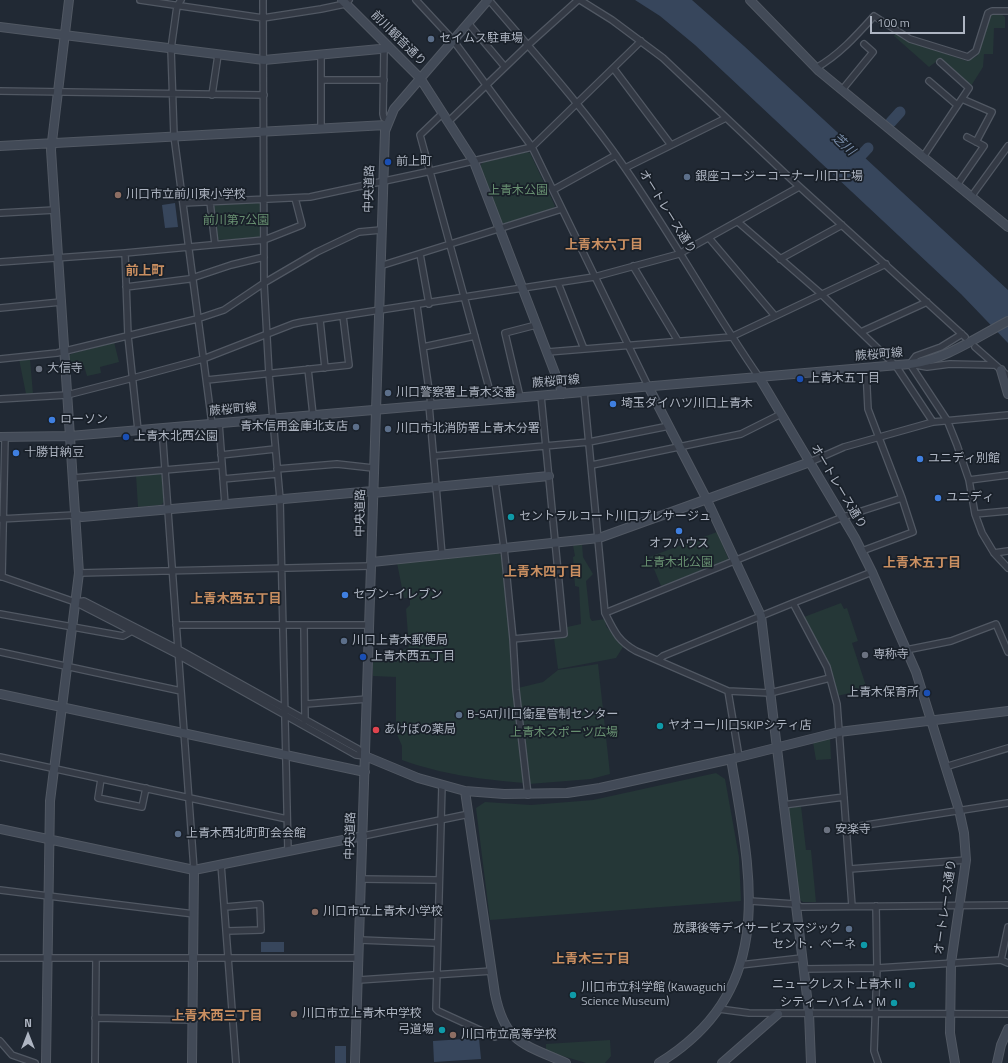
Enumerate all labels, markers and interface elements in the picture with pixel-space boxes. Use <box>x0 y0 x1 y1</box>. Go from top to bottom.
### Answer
street label: 前川観音通り <box>367 8 429 70</box>
scale bar <box>872 8 967 34</box>
text: 100 m <box>877 13 910 32</box>
place label: セイムス駐車場 <box>439 32 523 46</box>
marker: セイムス駐車場 <box>426 34 436 44</box>
water label: 芝川 <box>828 131 858 159</box>
place label: 前上町 <box>396 155 432 169</box>
marker: 前上町 <box>383 157 393 167</box>
street label: 中央道路 <box>362 165 378 213</box>
street label: オートレース通り <box>635 167 699 257</box>
place label: 銀座コージーコーナー川口工場 <box>695 170 863 184</box>
marker: 銀座コージーコーナー川口工場 <box>682 172 692 182</box>
park label: 上青木公園 <box>488 184 548 198</box>
place label: 川口市立前川東小学校 <box>126 188 246 202</box>
marker: 川口市立前川東小学校 <box>113 190 123 200</box>
park label: 前川第7公園 <box>203 214 269 228</box>
district label: 上青木六丁目 <box>565 238 643 254</box>
district label: 前上町 <box>126 264 164 280</box>
street label: 蕨桜町線 <box>854 346 904 364</box>
place label: 大信寺 <box>47 362 83 376</box>
marker: 大信寺 <box>34 364 44 374</box>
place label: 上青木五丁目 <box>808 372 880 386</box>
street label: 蕨桜町線 <box>531 373 581 391</box>
marker: 上青木五丁目 <box>795 374 805 384</box>
place label: 川口警察署上青木交番 <box>396 386 516 400</box>
marker: 川口警察署上青木交番 <box>383 388 393 398</box>
place label: 埼玉ダイハツ川口上青木 <box>621 397 753 411</box>
marker: 埼玉ダイハツ川口上青木 <box>608 399 618 409</box>
street label: 蕨桜町線 <box>208 401 258 419</box>
place label: ローソン <box>60 413 108 427</box>
marker: ローソン <box>47 415 57 425</box>
place label: 青木信用金庫北支店 <box>240 420 348 434</box>
marker: 青木信用金庫北支店 <box>351 422 361 432</box>
place label: 川口市北消防署上青木分署 <box>396 422 540 436</box>
marker: 川口市北消防署上青木分署 <box>383 424 393 434</box>
place label: 上青木北西公園 <box>134 430 218 444</box>
marker: 上青木北西公園 <box>121 432 131 442</box>
street label: オートレース通り <box>807 442 869 532</box>
place label: 十勝甘納豆 <box>24 446 84 460</box>
marker: 十勝甘納豆 <box>11 448 21 458</box>
place label: ユニディ別館 <box>928 452 1000 466</box>
marker: ユニディ別館 <box>915 454 925 464</box>
street label: 中央道路 <box>353 489 369 537</box>
place label: ユニディ <box>946 491 994 505</box>
marker: ユニディ <box>933 493 943 503</box>
place label: セントラルコート川口プレサージュ <box>519 510 711 524</box>
marker: セントラルコート川口プレサージュ <box>506 512 516 522</box>
marker: オフハウス <box>674 526 684 536</box>
place label: オフハウス <box>649 537 709 551</box>
park label: 上青木北公園 <box>641 556 713 570</box>
district label: 上青木五丁目 <box>883 556 961 572</box>
district label: 上青木四丁目 <box>504 565 582 581</box>
place label: セブン-イレブン <box>353 588 442 602</box>
marker: セブン-イレブン <box>340 590 350 600</box>
district label: 上青木西五丁目 <box>191 592 281 608</box>
place label: 川口上青木郵便局 <box>352 634 448 648</box>
marker: 川口上青木郵便局 <box>339 636 349 646</box>
place label: 専称寺 <box>873 648 909 662</box>
place label: 上青木西五丁目 <box>371 650 455 664</box>
marker: 専称寺 <box>860 650 870 660</box>
marker: 上青木西五丁目 <box>358 652 368 662</box>
place label: 上青木保育所 <box>847 686 919 700</box>
marker: 上青木保育所 <box>922 688 932 698</box>
place label: B-SAT川口衛星管制センター <box>467 708 619 722</box>
marker: B-SAT川口衛星管制センター <box>454 710 464 720</box>
place label: ヤオコー川口SKIPシティ店 <box>668 719 811 733</box>
marker: ヤオコー川口SKIPシティ店 <box>655 721 665 731</box>
place label: あけぼの薬局 <box>384 723 456 737</box>
marker: あけぼの薬局 <box>371 725 381 735</box>
park label: 上青木スポーツ広場 <box>510 726 618 740</box>
street label: 中央道路 <box>343 812 359 860</box>
place label: 安楽寺 <box>835 823 871 837</box>
marker: 安楽寺 <box>822 825 832 835</box>
place label: 上青木西北町町会会館 <box>186 827 306 841</box>
marker: 上青木西北町町会会館 <box>173 829 183 839</box>
street label: オートレース通り <box>932 858 960 956</box>
place label: 川口市立上青木小学校 <box>323 905 443 919</box>
marker: 川口市立上青木小学校 <box>310 907 320 917</box>
place label: 放課後等デイサービスマジック <box>673 922 841 936</box>
marker: 放課後等デイサービスマジック <box>844 924 854 934</box>
place label: セント．ベーネ <box>772 938 856 952</box>
marker: セント．ベーネ <box>859 940 869 950</box>
district label: 上青木三丁目 <box>552 952 630 968</box>
place label: ニュークレスト上青木Ⅱ <box>772 978 904 992</box>
marker: ニュークレスト上青木Ⅱ <box>907 980 917 990</box>
place label: 川口市立科学館 (Kawaguchi Science Museum) <box>581 981 726 1009</box>
marker: 川口市立科学館 (Kawaguchi Science Museum) <box>568 990 578 1000</box>
place label: シティーハイム・M <box>780 996 886 1010</box>
marker: シティーハイム・M <box>889 998 899 1008</box>
place label: 川口市立上青木中学校 <box>302 1007 422 1021</box>
district label: 上青木西三丁目 <box>172 1009 262 1025</box>
marker: 川口市立上青木中学校 <box>289 1009 299 1019</box>
north arrow <box>8 1015 48 1055</box>
text: N <box>24 1015 32 1031</box>
place label: 弓道場 <box>398 1023 434 1037</box>
marker: 弓道場 <box>437 1025 447 1035</box>
place label: 川口市立高等学校 <box>461 1028 557 1042</box>
marker: 川口市立高等学校 <box>448 1030 458 1040</box>

